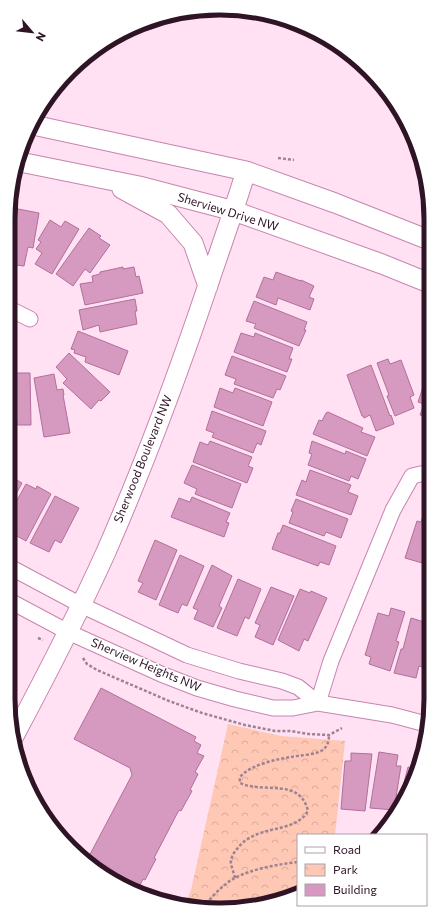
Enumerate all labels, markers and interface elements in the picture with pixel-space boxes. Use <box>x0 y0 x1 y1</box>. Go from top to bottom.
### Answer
north arrow <box>12 12 52 52</box>
text: N <box>34 30 49 44</box>
street label: Sherview Drive NW <box>176 189 281 233</box>
street label: Sherwood Boulevard NW <box>110 393 174 524</box>
street label: Sherview Heights NW <box>89 635 203 694</box>
legend <box>297 834 427 906</box>
text: Road <box>333 842 361 856</box>
text: Park <box>333 862 359 876</box>
text: Building <box>333 882 377 896</box>

